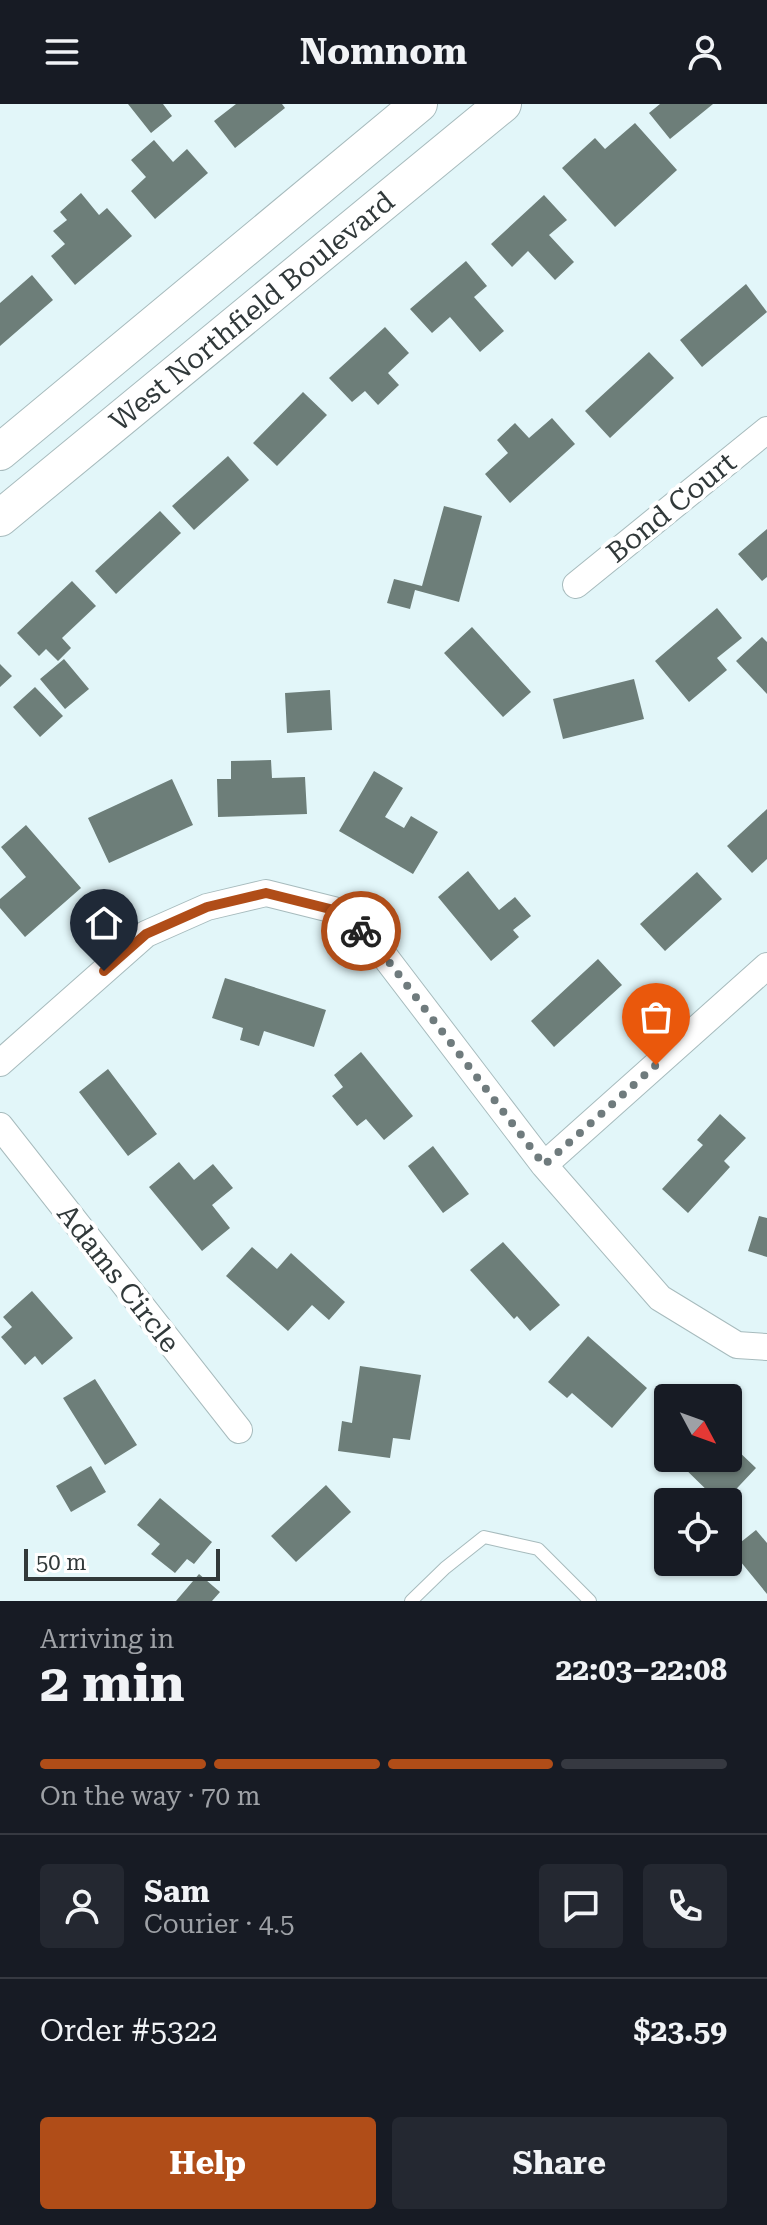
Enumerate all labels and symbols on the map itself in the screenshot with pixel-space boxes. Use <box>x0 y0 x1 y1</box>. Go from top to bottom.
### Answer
street label: West Northfield Boulevard <box>103 185 401 438</box>
street label: Bond Court <box>600 445 742 569</box>
pin <box>70 889 138 971</box>
courier <box>321 891 401 971</box>
pin <box>622 983 690 1065</box>
street label: Adams Circle <box>51 1198 187 1359</box>
north arrow <box>654 1384 742 1472</box>
scale bar <box>24 1545 220 1581</box>

